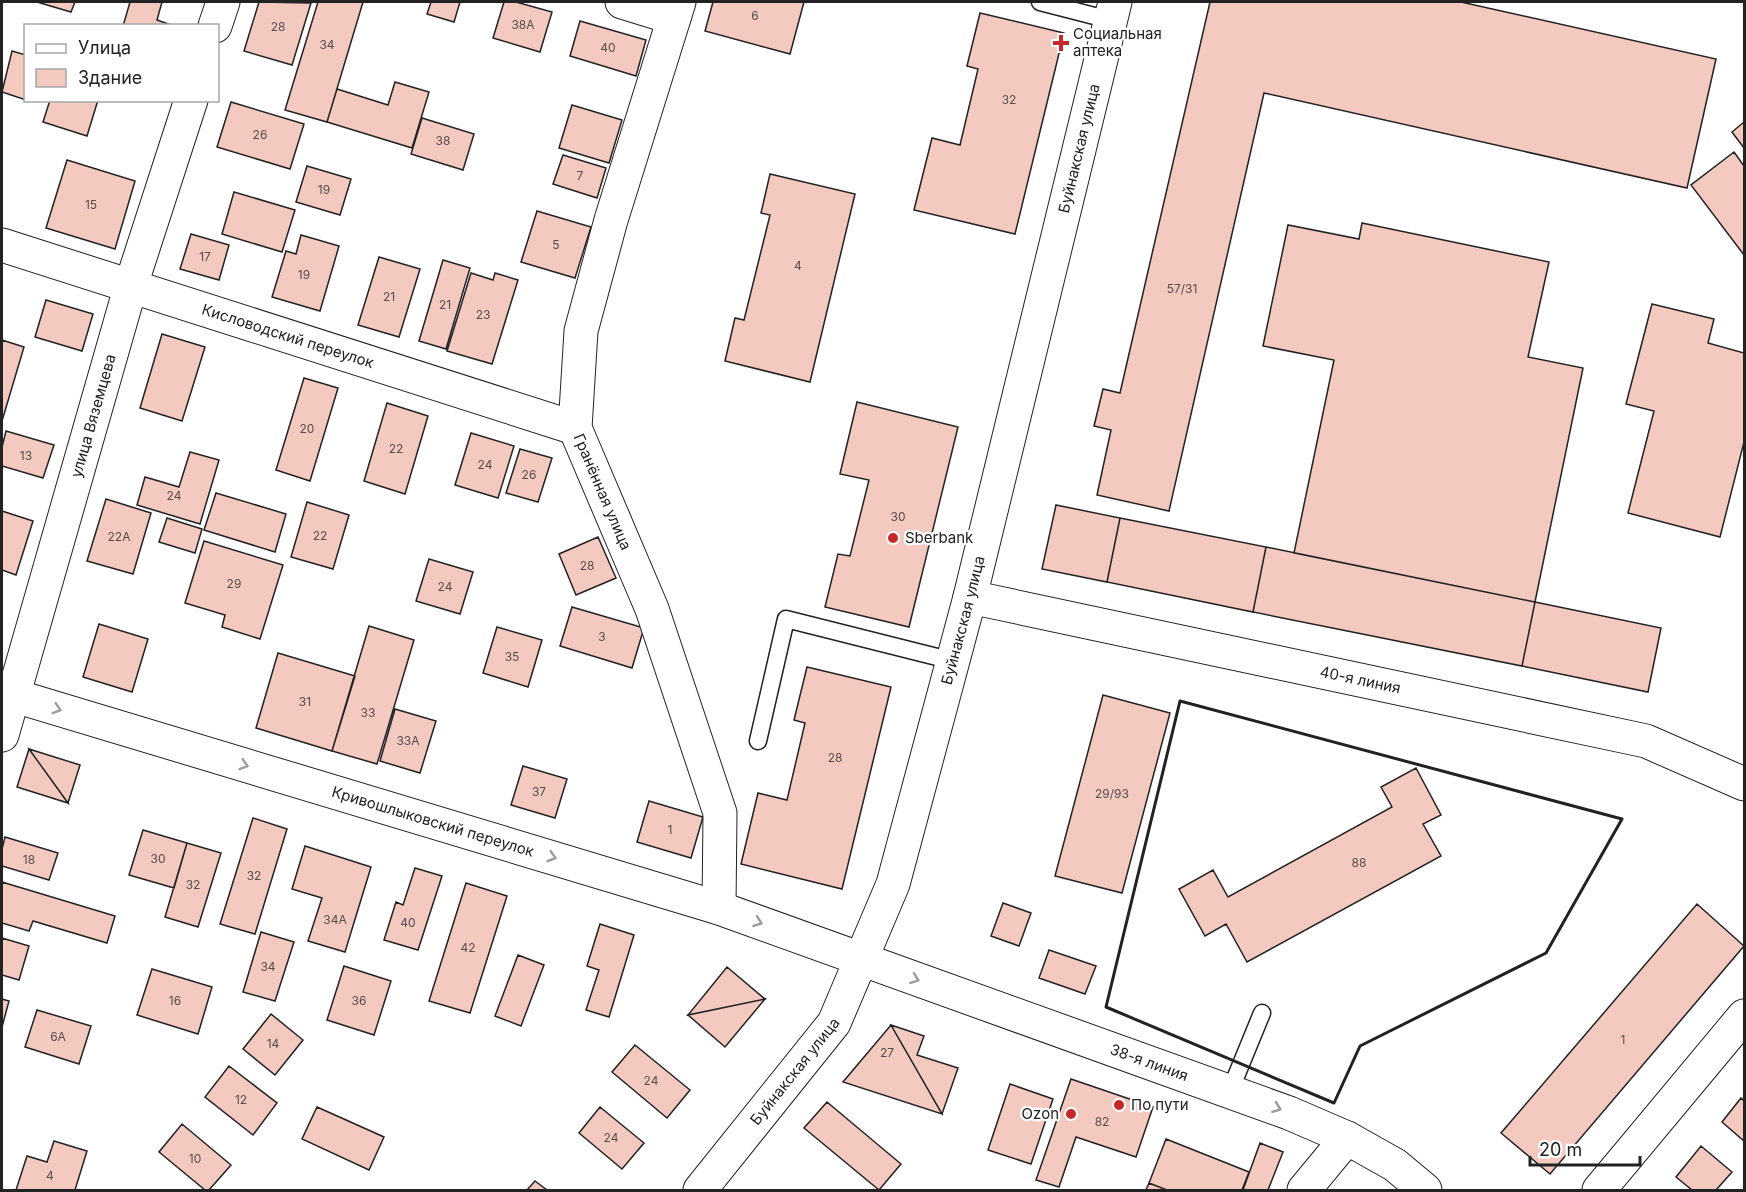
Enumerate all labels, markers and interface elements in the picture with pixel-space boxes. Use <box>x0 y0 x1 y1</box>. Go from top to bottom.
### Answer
house number: 6 <box>751 8 759 23</box>
house number: 38А <box>511 17 535 32</box>
house number: 28 <box>271 19 285 34</box>
legend <box>24 24 219 102</box>
place label: Социальная аптека <box>1073 24 1162 60</box>
marker: Социальная аптека <box>1054 36 1068 50</box>
text: Улица <box>78 37 131 58</box>
house number: 34 <box>319 37 335 52</box>
house number: 40 <box>600 40 616 55</box>
text: Здание <box>78 67 142 88</box>
street label: Буйнакская улица <box>1054 82 1104 215</box>
house number: 32 <box>1002 92 1016 107</box>
house number: 26 <box>253 127 267 142</box>
house number: 38 <box>436 133 450 148</box>
house number: 7 <box>577 168 584 183</box>
house number: 19 <box>318 182 330 197</box>
house number: 15 <box>85 197 97 212</box>
house number: 5 <box>552 237 560 252</box>
house number: 17 <box>199 249 211 264</box>
house number: 4 <box>794 258 802 273</box>
house number: 19 <box>298 267 310 282</box>
house number: 57/31 <box>1167 281 1197 296</box>
house number: 21 <box>383 289 395 304</box>
house number: 21 <box>439 297 451 312</box>
street label: Кисловодский переулок <box>200 299 376 372</box>
house number: 23 <box>476 307 490 322</box>
street label: улица Вяземцева <box>66 352 120 480</box>
house number: 20 <box>300 421 314 436</box>
street label: Гранённая улица <box>570 431 636 553</box>
house number: 22 <box>389 441 403 456</box>
house number: 13 <box>20 448 32 463</box>
house number: 24 <box>478 457 493 472</box>
house number: 26 <box>522 467 536 482</box>
house number: 24 <box>167 488 182 503</box>
house number: 30 <box>891 509 905 524</box>
house number: 22 <box>313 528 327 543</box>
place label: Sberbank <box>905 528 974 547</box>
house number: 22А <box>108 529 130 544</box>
marker: Sberbank <box>886 531 900 545</box>
street label: Буйнакская улица <box>937 554 989 687</box>
house number: 28 <box>580 558 594 573</box>
house number: 29 <box>227 576 241 591</box>
house number: 24 <box>438 579 453 594</box>
house number: 3 <box>598 629 606 644</box>
house number: 35 <box>505 649 519 664</box>
street label: 40-я линия <box>1318 662 1403 697</box>
house number: 31 <box>299 694 311 709</box>
one-way arrow <box>52 702 62 714</box>
house number: 33 <box>361 705 375 720</box>
house number: 33А <box>396 733 420 748</box>
house number: 28 <box>828 750 842 765</box>
one-way arrow <box>238 758 249 770</box>
street label: Кривошлыковский переулок <box>330 782 536 861</box>
house number: 37 <box>532 784 546 799</box>
house number: 29/93 <box>1095 786 1129 801</box>
house number: 1 <box>668 822 672 837</box>
one-way arrow <box>546 850 557 862</box>
house number: 30 <box>151 851 165 866</box>
house number: 18 <box>23 852 35 867</box>
house number: 88 <box>1352 855 1366 870</box>
house number: 32 <box>247 868 261 883</box>
house number: 32 <box>186 877 200 892</box>
house number: 34А <box>323 912 347 927</box>
house number: 40 <box>400 915 416 930</box>
one-way arrow <box>752 915 762 928</box>
house number: 42 <box>460 940 476 955</box>
house number: 34 <box>260 959 276 974</box>
one-way arrow <box>910 972 920 985</box>
house number: 16 <box>169 993 181 1008</box>
house number: 36 <box>352 993 366 1008</box>
street label: Буйнакская улица <box>746 1014 844 1129</box>
house number: 6А <box>50 1029 66 1044</box>
house number: 1 <box>1621 1032 1625 1047</box>
house number: 14 <box>267 1036 280 1051</box>
street label: 38-я линия <box>1108 1040 1191 1085</box>
house number: 27 <box>880 1045 894 1060</box>
house number: 24 <box>644 1073 659 1088</box>
house number: 12 <box>235 1092 247 1107</box>
place label: По пути <box>1131 1095 1189 1114</box>
marker: По пути <box>1112 1098 1126 1112</box>
one-way arrow <box>1271 1101 1282 1114</box>
place label: Ozon <box>1022 1104 1059 1123</box>
marker: Ozon <box>1064 1107 1078 1121</box>
house number: 82 <box>1095 1114 1109 1129</box>
scale bar <box>1530 1129 1640 1167</box>
house number: 24 <box>604 1130 619 1145</box>
text: 20 m <box>1539 1139 1582 1160</box>
house number: 10 <box>189 1151 201 1166</box>
house number: 4 <box>46 1168 54 1183</box>

